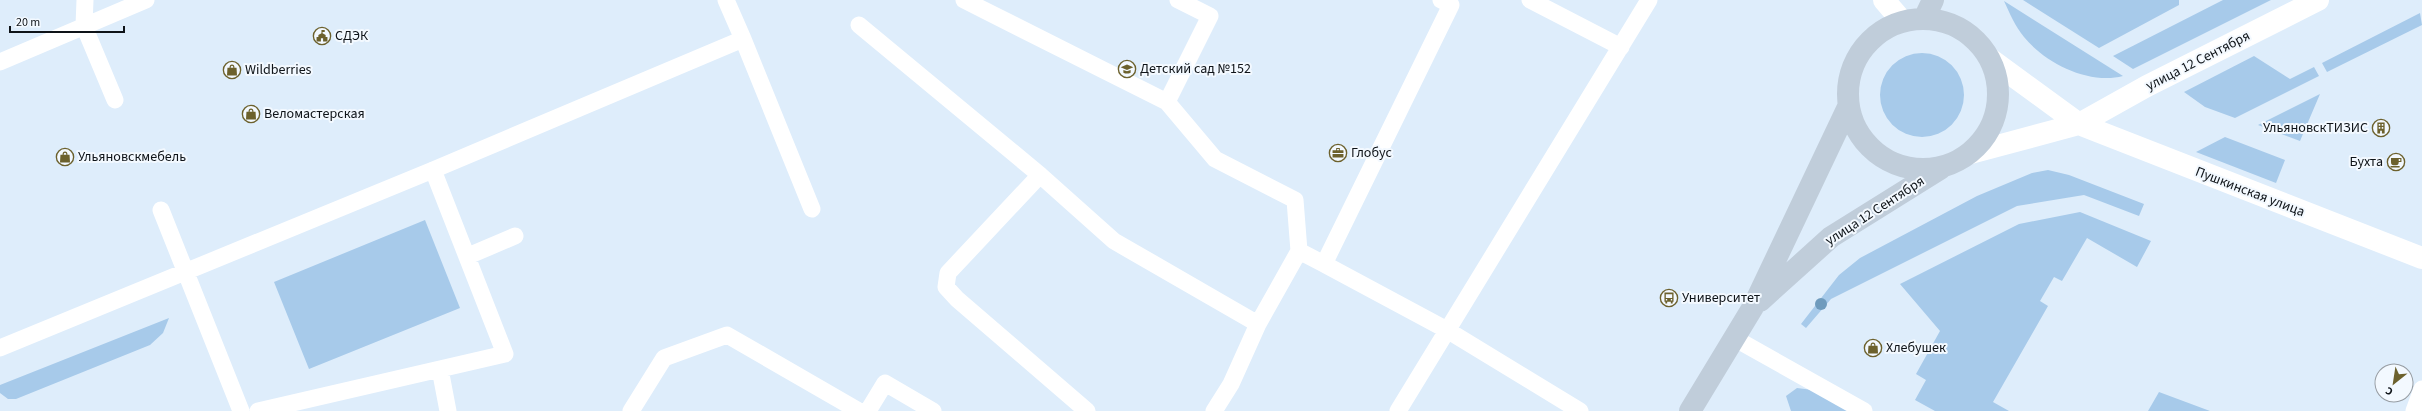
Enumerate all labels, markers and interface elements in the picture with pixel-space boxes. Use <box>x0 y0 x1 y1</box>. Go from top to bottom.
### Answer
scale bar <box>10 8 124 34</box>
text: 20 m <box>16 14 40 31</box>
public building icon: СДЭК <box>312 26 332 46</box>
place label: СДЭК <box>335 26 369 46</box>
street label: улица 12 Сентября <box>2142 26 2254 96</box>
school or university icon: Детский сад №152 <box>1117 59 1137 79</box>
place label: Детский сад №152 <box>1140 59 1251 79</box>
shop icon: Wildberries <box>222 60 242 80</box>
place label: Wildberries <box>245 60 312 80</box>
shop icon: Веломастерская <box>241 104 261 124</box>
place label: Веломастерская <box>264 104 365 124</box>
place label: УльяновскТИЗИС <box>2263 118 2368 138</box>
building icon: УльяновскТИЗИС <box>2371 118 2391 138</box>
office icon: Глобус <box>1328 143 1348 163</box>
place label: Глобус <box>1351 143 1392 163</box>
shop icon: Ульяновскмебель <box>55 147 75 167</box>
place label: Ульяновскмебель <box>78 147 186 167</box>
place label: Бухта <box>2350 152 2383 172</box>
cafe icon: Бухта <box>2386 152 2406 172</box>
street label: Пушкинская улица <box>2192 162 2308 222</box>
street label: улица 12 Сентября <box>1821 171 1929 251</box>
bus stop icon: Университет <box>1659 288 1679 308</box>
place label: Университет <box>1682 288 1761 308</box>
shop icon: Хлебушек <box>1863 338 1883 358</box>
place label: Хлебушек <box>1886 338 1946 358</box>
north arrow <box>2374 363 2414 403</box>
text: С <box>2382 383 2396 399</box>

